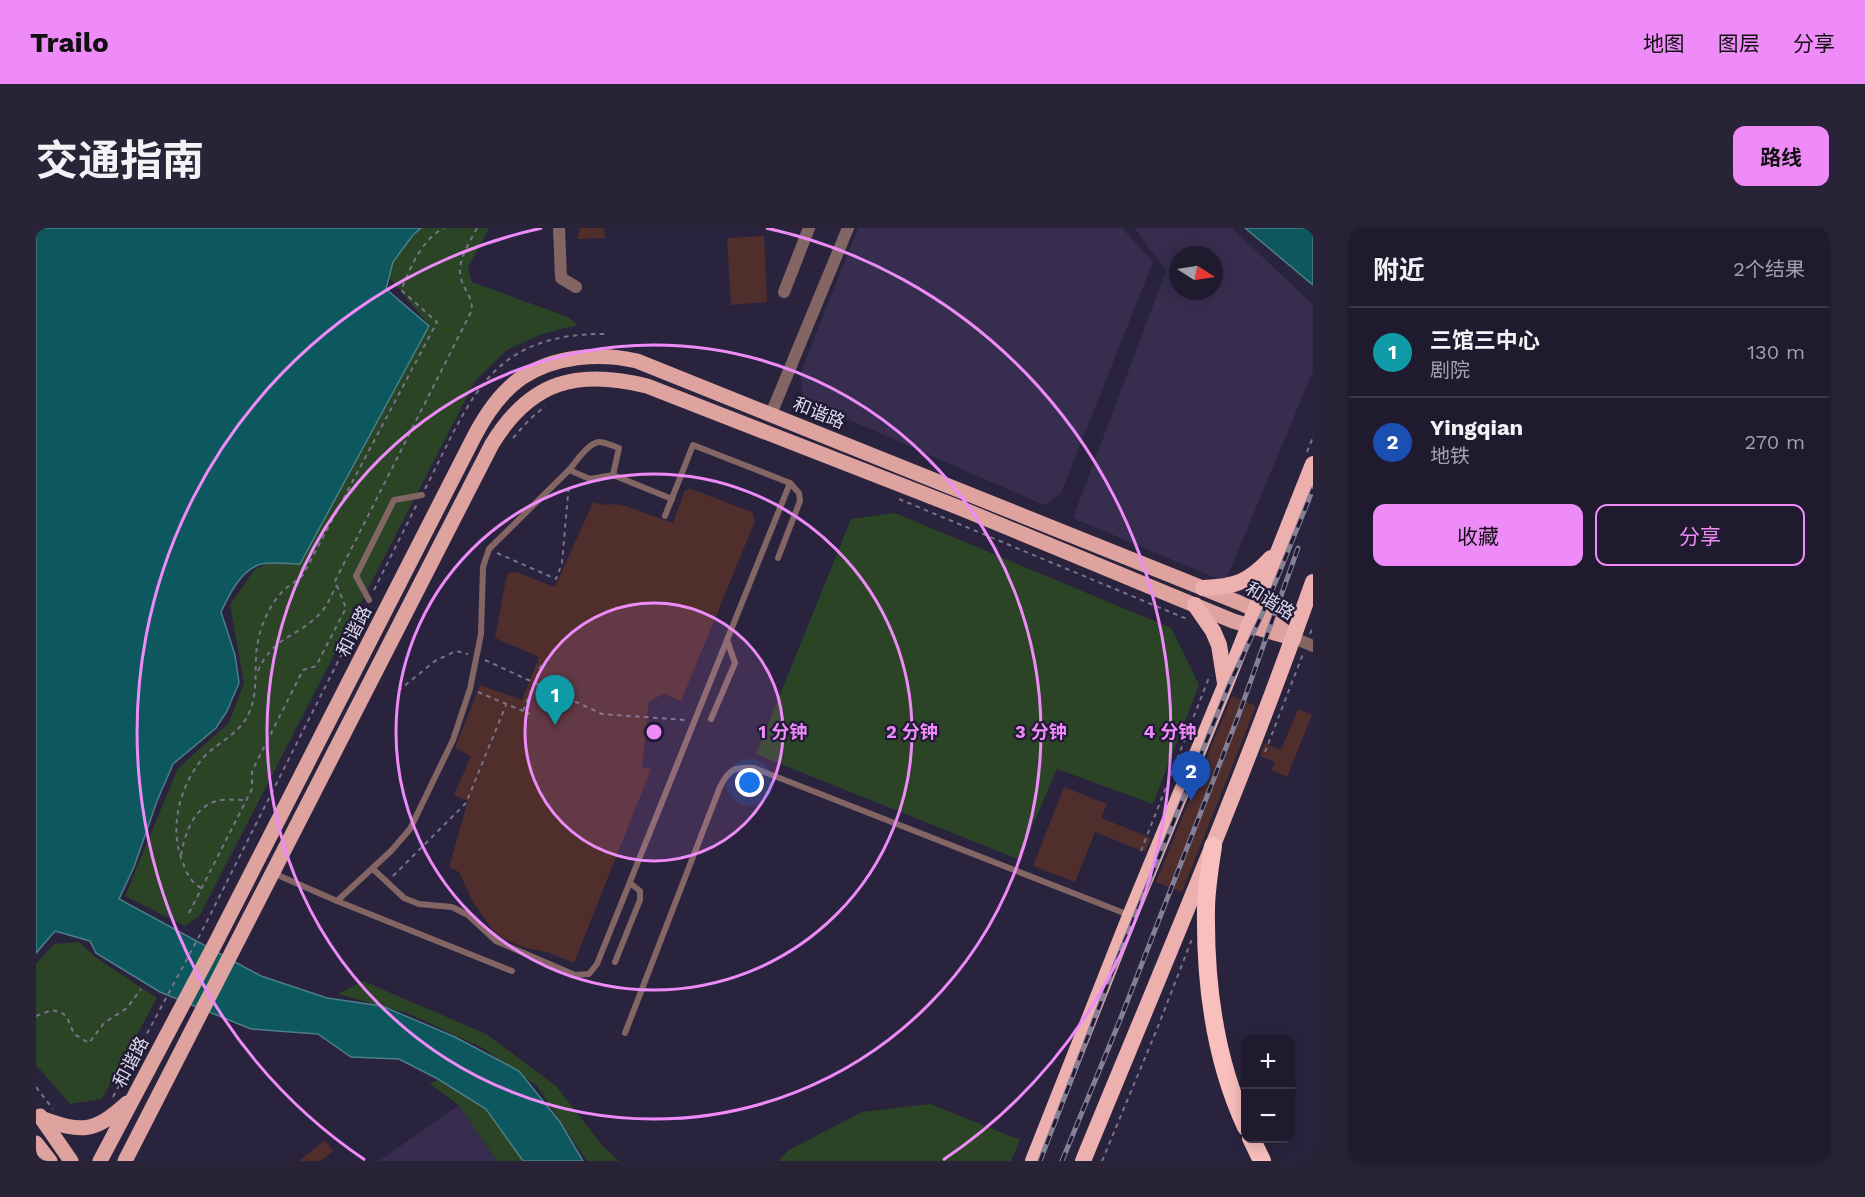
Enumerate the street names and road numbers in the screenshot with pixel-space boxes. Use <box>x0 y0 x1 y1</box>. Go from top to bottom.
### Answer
street label: 和谐路 <box>790 393 848 432</box>
street label: 和谐路 <box>1242 577 1299 624</box>
street label: 和谐路 <box>332 602 375 660</box>
street label: 和谐路 <box>109 1033 153 1091</box>

